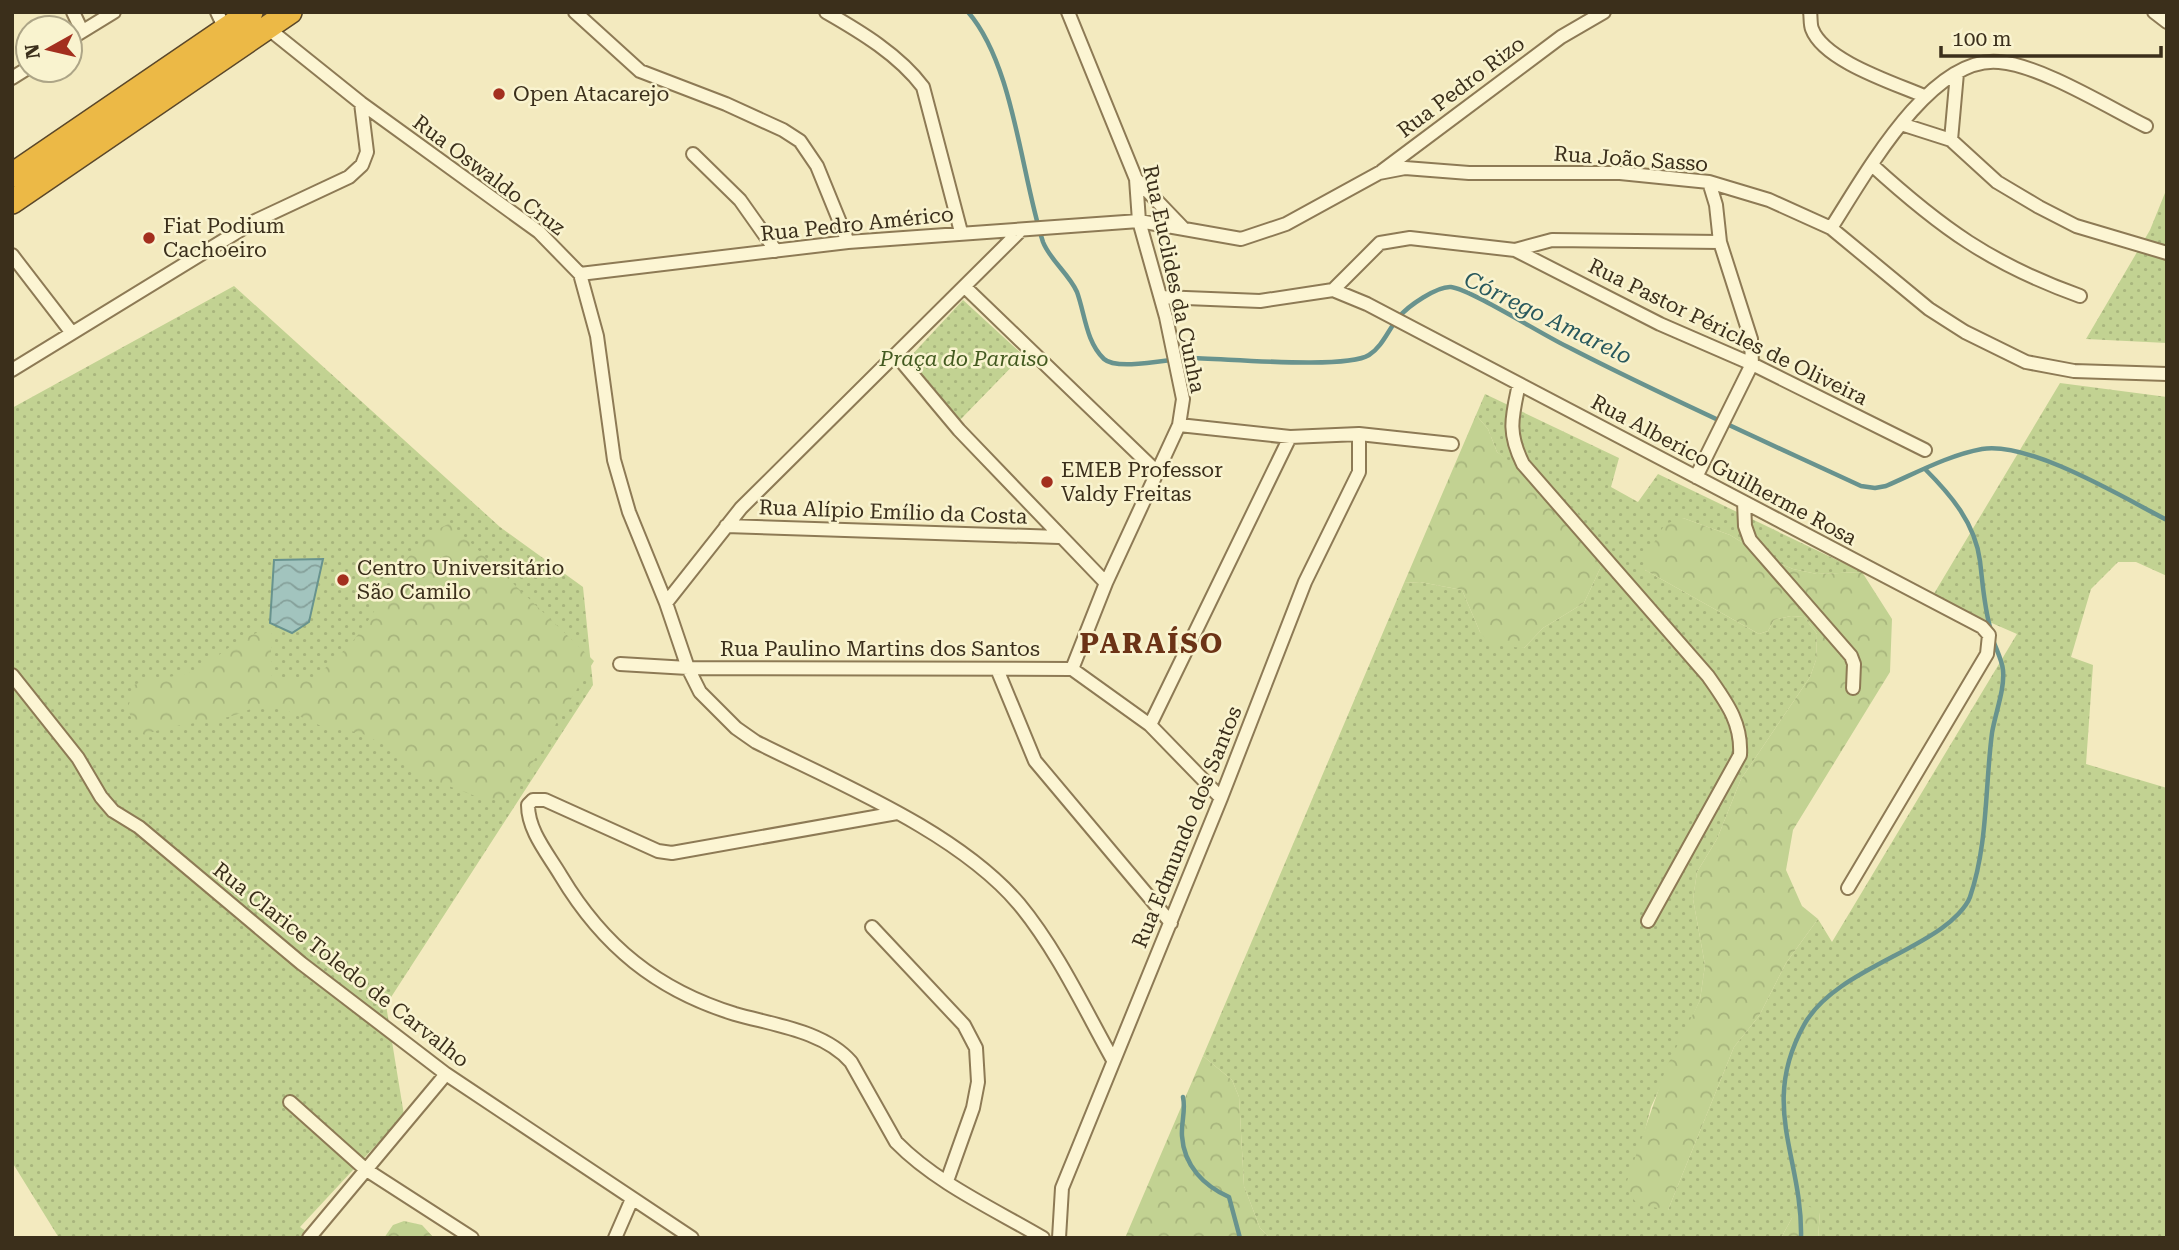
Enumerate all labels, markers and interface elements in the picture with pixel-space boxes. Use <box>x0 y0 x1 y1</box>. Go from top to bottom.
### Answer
north arrow <box>14 14 84 84</box>
scale bar <box>1941 14 2162 58</box>
text: 100 m <box>1952 27 2012 51</box>
street label: Rua Pedro Rizo <box>1393 31 1529 143</box>
text: N <box>20 42 45 60</box>
place label: Open Atacarejo <box>513 82 669 106</box>
marker: Open Atacarejo <box>491 86 507 102</box>
street label: Rua Oswaldo Cruz <box>408 110 570 240</box>
street label: Rua João Sasso <box>1553 142 1709 176</box>
street label: Rua Euclides da Cunha <box>1138 163 1210 396</box>
street label: Rua Pedro Américo <box>759 202 955 246</box>
place label: Fiat Podium Cachoeiro <box>163 214 285 262</box>
marker: Fiat Podium Cachoeiro <box>141 230 157 246</box>
street label: Rua Pastor Péricles de Oliveira <box>1585 254 1872 410</box>
water label: Córrego Amarelo <box>1460 266 1636 370</box>
park label: Praça do Paraiso <box>879 347 1048 371</box>
street label: Rua Alberico Guilherme Rosa <box>1587 390 1861 551</box>
place label: EMEB Professor Valdy Freitas <box>1061 458 1223 506</box>
marker: EMEB Professor Valdy Freitas <box>1039 474 1055 490</box>
street label: Rua Alípio Emílio da Costa <box>758 495 1028 529</box>
place label: Centro Universitário São Camilo <box>357 556 564 604</box>
marker: Centro Universitário São Camilo <box>335 572 351 588</box>
district label: PARAÍSO <box>1080 626 1224 660</box>
street label: Rua Paulino Martins dos Santos <box>720 637 1040 661</box>
street label: Rua Edmundo dos Santos <box>1127 703 1247 951</box>
street label: Rua Clarice Toledo de Carvalho <box>208 858 474 1072</box>

